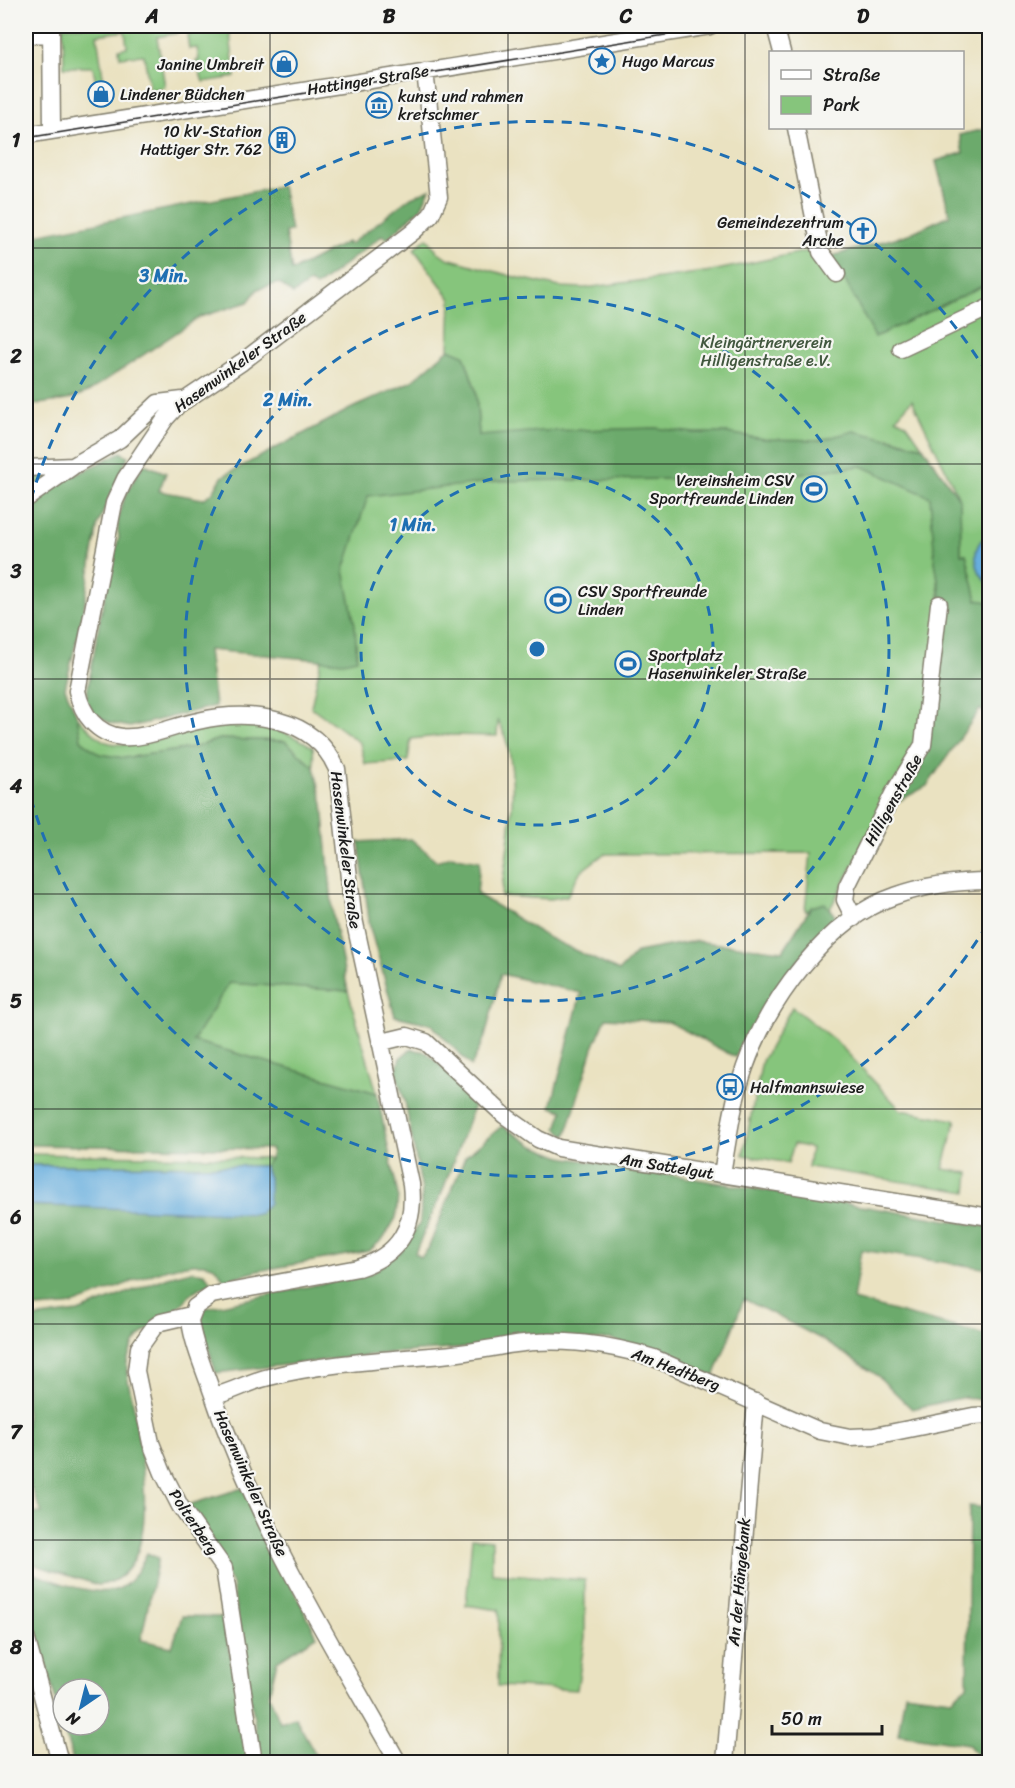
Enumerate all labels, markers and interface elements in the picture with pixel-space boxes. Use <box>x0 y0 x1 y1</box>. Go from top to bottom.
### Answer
text: A <box>144 0 159 34</box>
text: B <box>383 0 396 34</box>
text: C <box>619 0 633 34</box>
text: D <box>857 0 870 34</box>
place icon: Hugo Marcus <box>587 46 617 76</box>
place label: Hugo Marcus <box>622 47 715 76</box>
shop icon: Janine Umbreit <box>269 49 299 79</box>
place label: Janine Umbreit <box>157 50 265 79</box>
legend <box>769 51 964 129</box>
street label: Hattinger Straße <box>305 56 431 104</box>
text: Straße <box>823 59 880 91</box>
shop icon: Lindener Büdchen <box>86 79 116 109</box>
place label: Lindener Büdchen <box>120 80 245 109</box>
place label: kunst und rahmen kretschmer <box>398 82 524 129</box>
text: Park <box>823 89 860 121</box>
museum icon: kunst und rahmen kretschmer <box>364 90 394 120</box>
place label: 10 kV-Station Hattiger Str. 762 <box>140 117 262 164</box>
text: 1 <box>12 123 21 158</box>
building icon: 10 kV-Station Hattiger Str. 762 <box>267 125 297 155</box>
place label: Gemeindezentrum Arche <box>717 208 844 255</box>
church icon: Gemeindezentrum Arche <box>848 216 878 246</box>
text: 3 Min. <box>138 260 189 292</box>
street label: Hasenwinkeler Straße <box>167 304 313 420</box>
park label: Kleingärtnerverein Hilligenstraße e.V. <box>700 328 832 375</box>
text: 2 <box>9 339 22 374</box>
text: 2 Min. <box>262 384 313 416</box>
place label: Vereinsheim CSV Sportfreunde Linden <box>649 466 794 513</box>
sports icon: Vereinsheim CSV Sportfreunde Linden <box>799 474 829 504</box>
text: 1 Min. <box>389 509 437 541</box>
text: 3 <box>10 554 22 589</box>
place label: CSV Sportfreunde Linden <box>578 577 707 624</box>
sports icon: CSV Sportfreunde Linden <box>543 585 573 615</box>
centre of rings <box>527 639 547 659</box>
place label: Sportplatz Hasenwinkeler Straße <box>648 641 807 688</box>
sports icon: Sportplatz Hasenwinkeler Straße <box>613 649 643 679</box>
street label: Hilligenstraße <box>856 749 930 851</box>
text: 4 <box>9 769 23 804</box>
street label: Hasenwinkeler Straße <box>322 769 370 931</box>
text: 5 <box>10 984 22 1019</box>
bus stop icon: Halfmannswiese <box>715 1072 745 1102</box>
place label: Halfmannswiese <box>750 1073 864 1102</box>
street label: Am Sattelgut <box>617 1144 716 1188</box>
text: 6 <box>9 1200 22 1235</box>
street label: Am Hedtberg <box>626 1338 725 1399</box>
street label: Hasenwinkeler Straße <box>205 1405 297 1561</box>
text: 7 <box>10 1415 23 1450</box>
street label: Polterberg <box>161 1483 227 1561</box>
street label: An der Hängebank <box>719 1516 759 1648</box>
text: 8 <box>9 1630 23 1665</box>
north arrow <box>51 1677 111 1737</box>
scale bar <box>772 1698 882 1736</box>
text: N <box>59 1703 86 1735</box>
text: 50 m <box>781 1703 822 1735</box>

